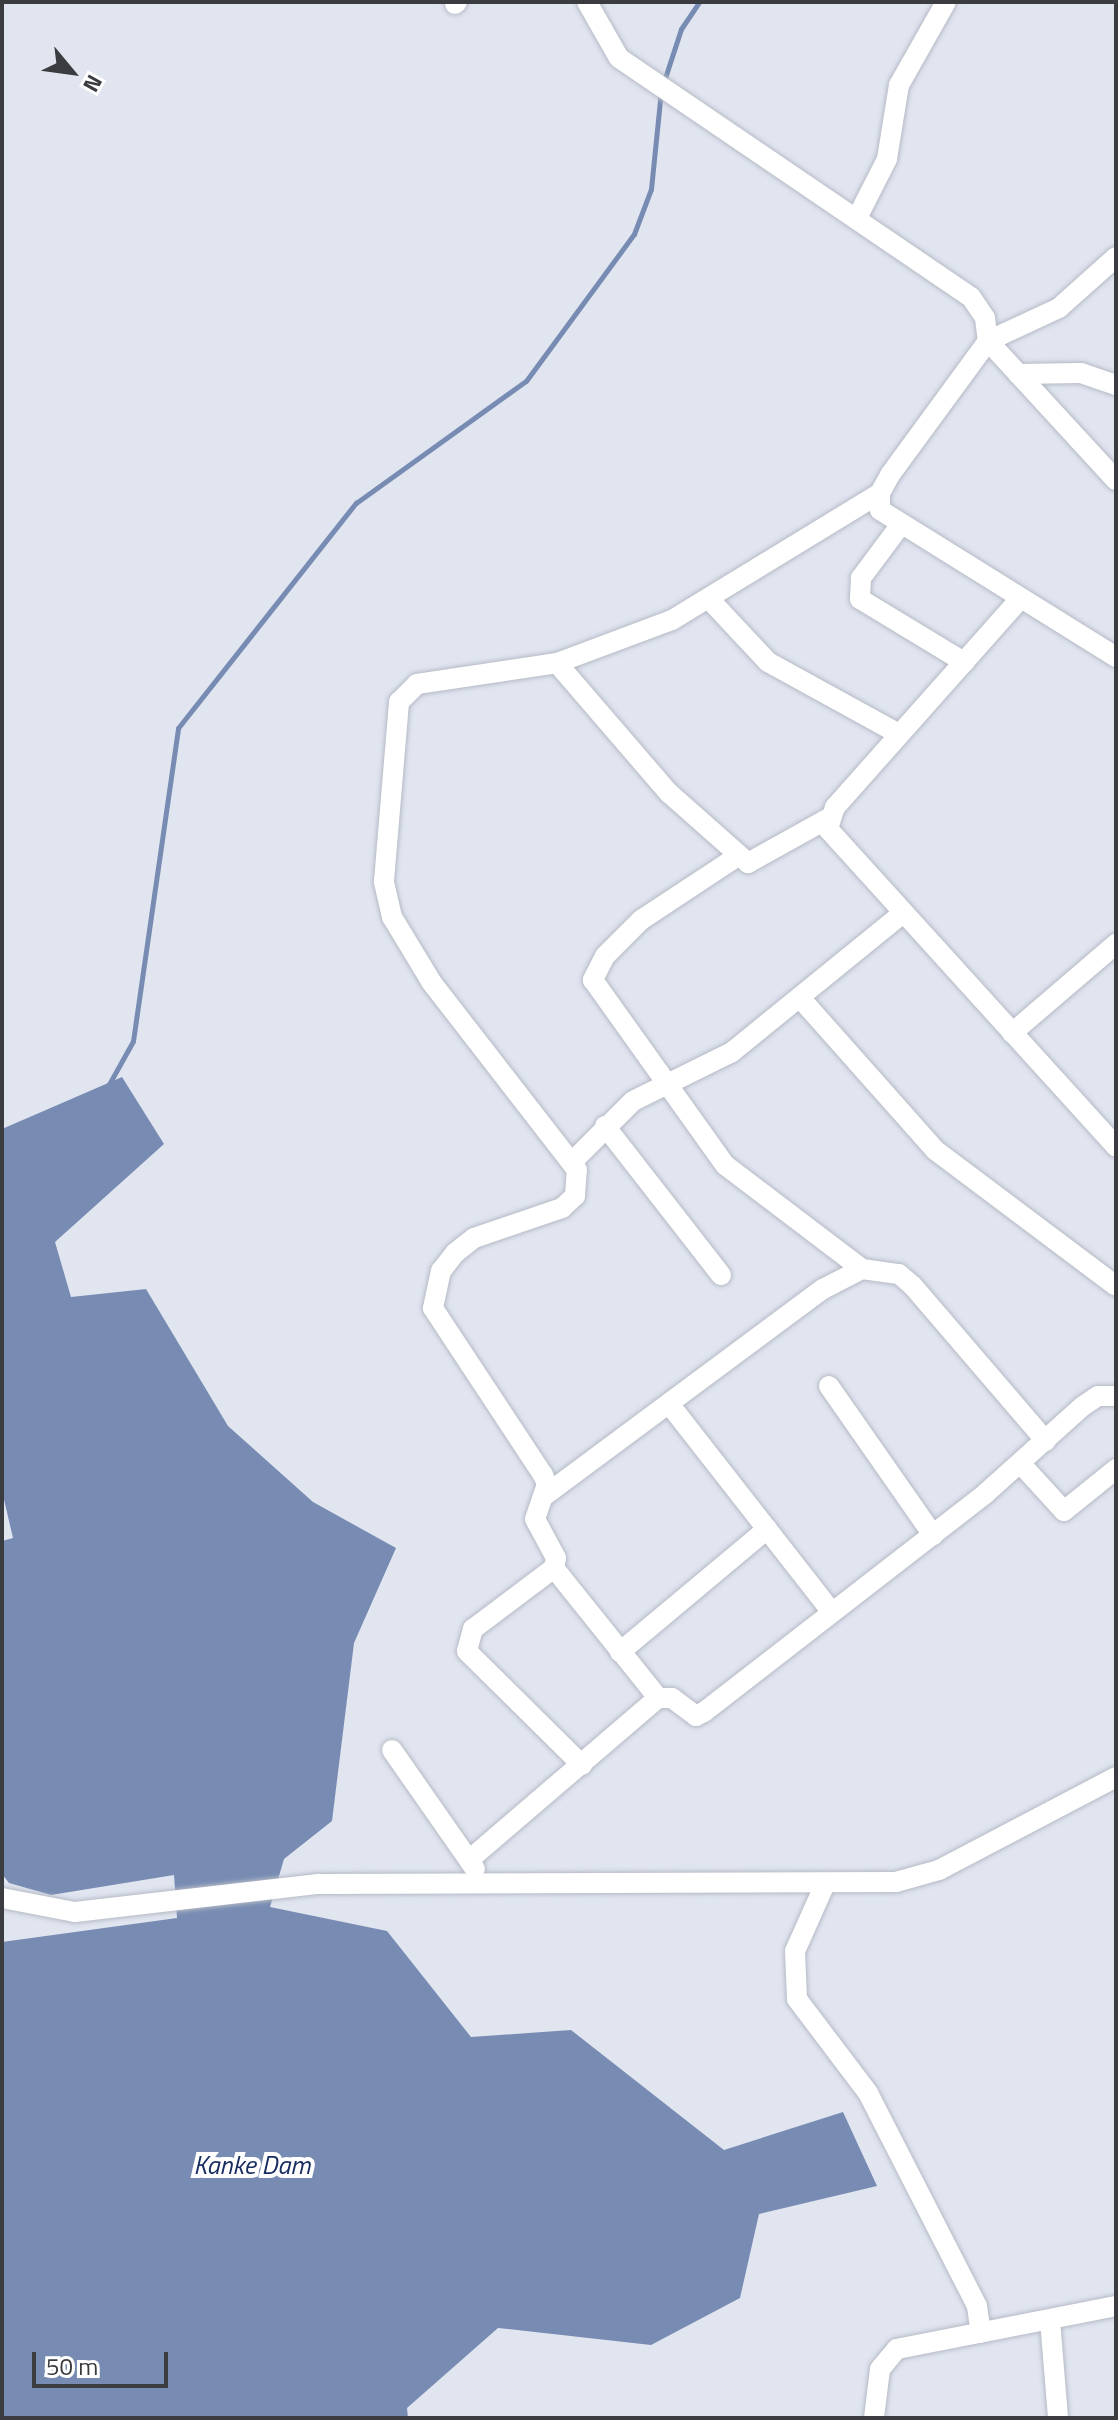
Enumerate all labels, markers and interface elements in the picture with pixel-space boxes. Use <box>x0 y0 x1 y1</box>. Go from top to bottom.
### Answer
north arrow <box>32 32 112 112</box>
text: N <box>74 69 112 99</box>
water label: Kanke Dam <box>194 2149 310 2181</box>
scale bar <box>36 2336 172 2386</box>
text: 50 m <box>46 2348 98 2384</box>

